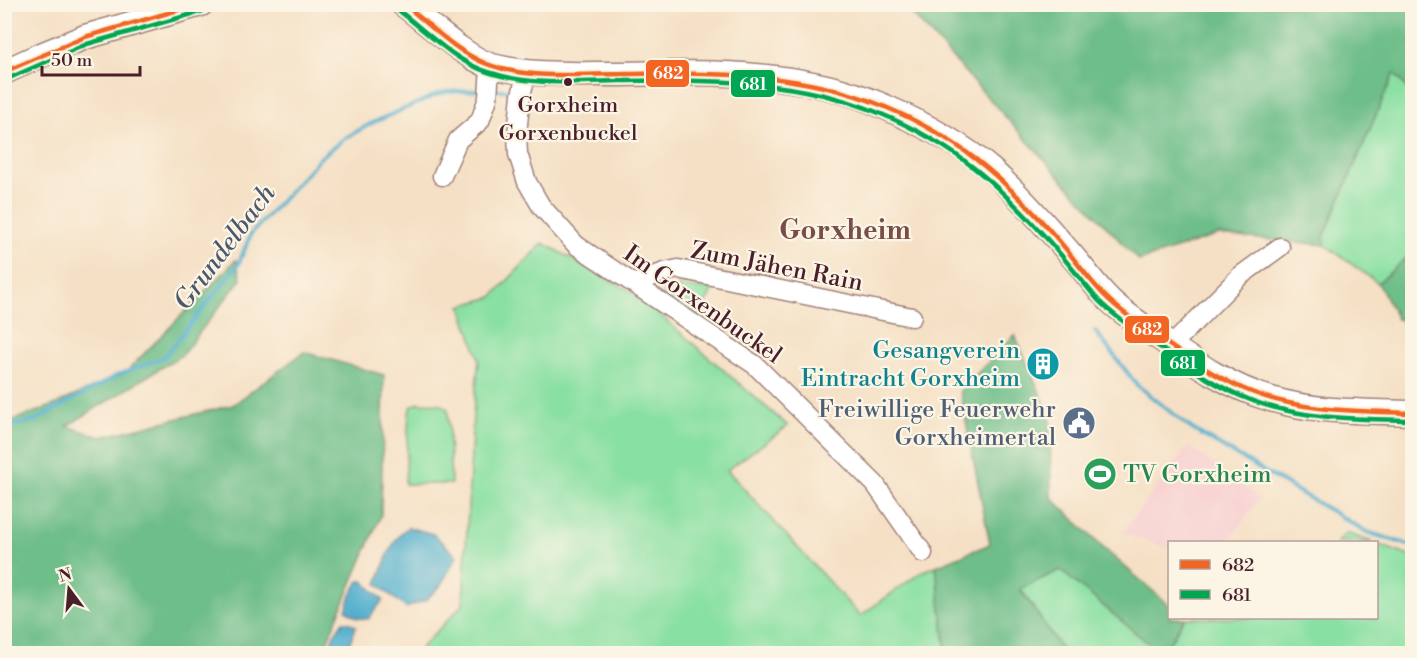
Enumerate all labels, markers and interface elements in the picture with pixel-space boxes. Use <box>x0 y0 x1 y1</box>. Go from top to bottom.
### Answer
scale bar <box>42 39 140 77</box>
text: 50 m <box>51 49 93 72</box>
line badge: 682 <box>645 59 690 88</box>
text: 682 <box>653 64 683 84</box>
line badge: 681 <box>730 69 776 98</box>
text: 681 <box>739 75 767 95</box>
marker: Gorxheim Gorxenbuckel <box>562 76 574 88</box>
place label: Gorxheim Gorxenbuckel <box>499 92 638 147</box>
water label: Grundelbach <box>167 178 283 317</box>
district label: Gorxheim <box>779 214 911 248</box>
street label: Zum Jähen Rain <box>688 236 865 298</box>
street label: Im Gorxenbuckel <box>617 239 787 371</box>
line badge: 682 <box>1124 315 1170 344</box>
text: 682 <box>1132 320 1162 340</box>
place label: Gesangverein Eintracht Gorxheim <box>801 336 1020 394</box>
building icon: Gesangverein Eintracht Gorxheim <box>1025 346 1061 382</box>
line badge: 681 <box>1160 349 1206 377</box>
text: 681 <box>1169 354 1197 374</box>
place label: Freiwillige Feuerwehr Gorxheimertal <box>818 395 1056 453</box>
public building icon: Freiwillige Feuerwehr Gorxheimertal <box>1061 405 1097 441</box>
sports icon: TV Gorxheim <box>1082 456 1118 492</box>
place label: TV Gorxheim <box>1123 460 1271 490</box>
legend <box>1168 541 1378 619</box>
text: 682 <box>1222 554 1254 577</box>
north arrow <box>39 559 99 619</box>
text: N <box>56 564 74 587</box>
text: 681 <box>1222 584 1252 607</box>

